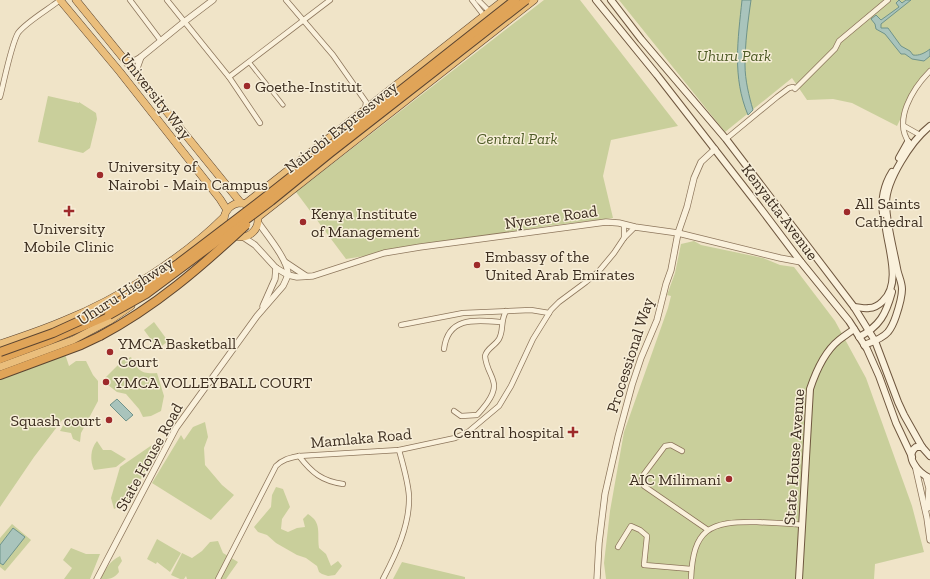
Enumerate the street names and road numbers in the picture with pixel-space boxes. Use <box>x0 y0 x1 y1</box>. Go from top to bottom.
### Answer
street label: University Way <box>116 49 196 144</box>
street label: Nairobi Expressway <box>281 77 402 177</box>
street label: Kenyatta Avenue <box>738 160 822 264</box>
street label: Nyerere Road <box>503 201 599 233</box>
street label: Uhuru Highway <box>73 252 177 329</box>
street label: Processional Way <box>602 294 658 415</box>
street label: State House Avenue <box>780 388 808 526</box>
street label: State House Road <box>111 399 187 514</box>
street label: Mamlaka Road <box>310 424 413 452</box>

